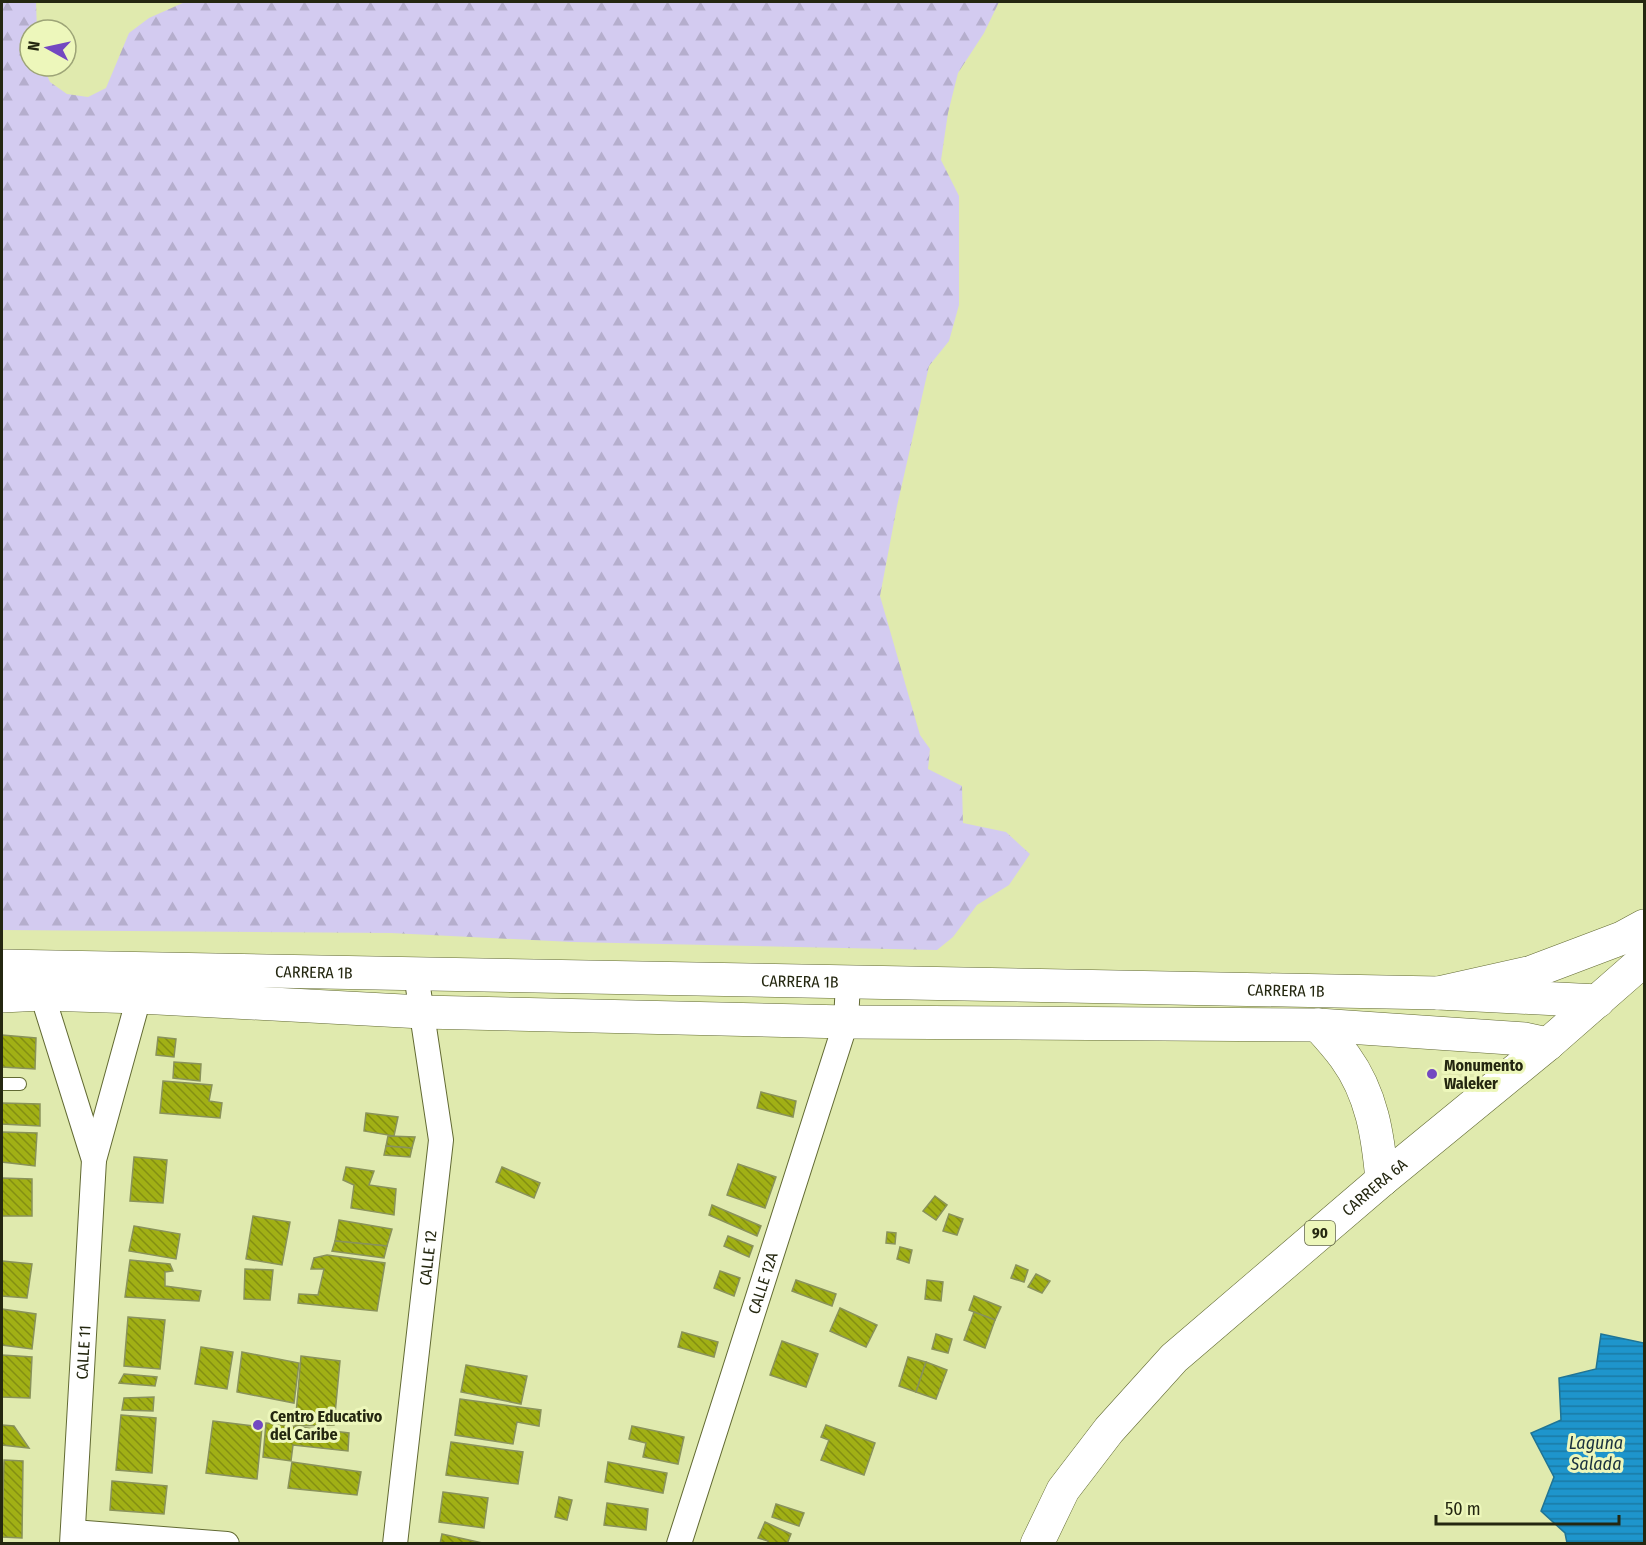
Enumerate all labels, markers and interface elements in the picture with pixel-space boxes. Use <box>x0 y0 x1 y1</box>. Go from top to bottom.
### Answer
north arrow <box>18 18 78 78</box>
text: N <box>24 40 44 52</box>
street label: CARRERA 1B <box>275 962 353 983</box>
street label: CARRERA 1B <box>761 971 839 992</box>
street label: CARRERA 1B <box>1247 980 1325 1001</box>
place label: Monumento Waleker <box>1444 1056 1524 1093</box>
marker: Monumento Waleker <box>1425 1067 1439 1081</box>
street label: CARRERA 6A <box>1338 1154 1411 1220</box>
road number: 90 <box>1305 1221 1335 1245</box>
street label: CALLE 12 <box>416 1229 441 1286</box>
street label: CALLE 12A <box>744 1249 782 1316</box>
street label: CALLE 11 <box>72 1325 95 1380</box>
place label: Centro Educativo del Caribe <box>270 1407 383 1444</box>
marker: Centro Educativo del Caribe <box>251 1418 265 1432</box>
water label: Laguna Salada <box>1569 1432 1623 1475</box>
scale bar <box>1436 1488 1619 1526</box>
text: 50 m <box>1445 1498 1481 1520</box>

